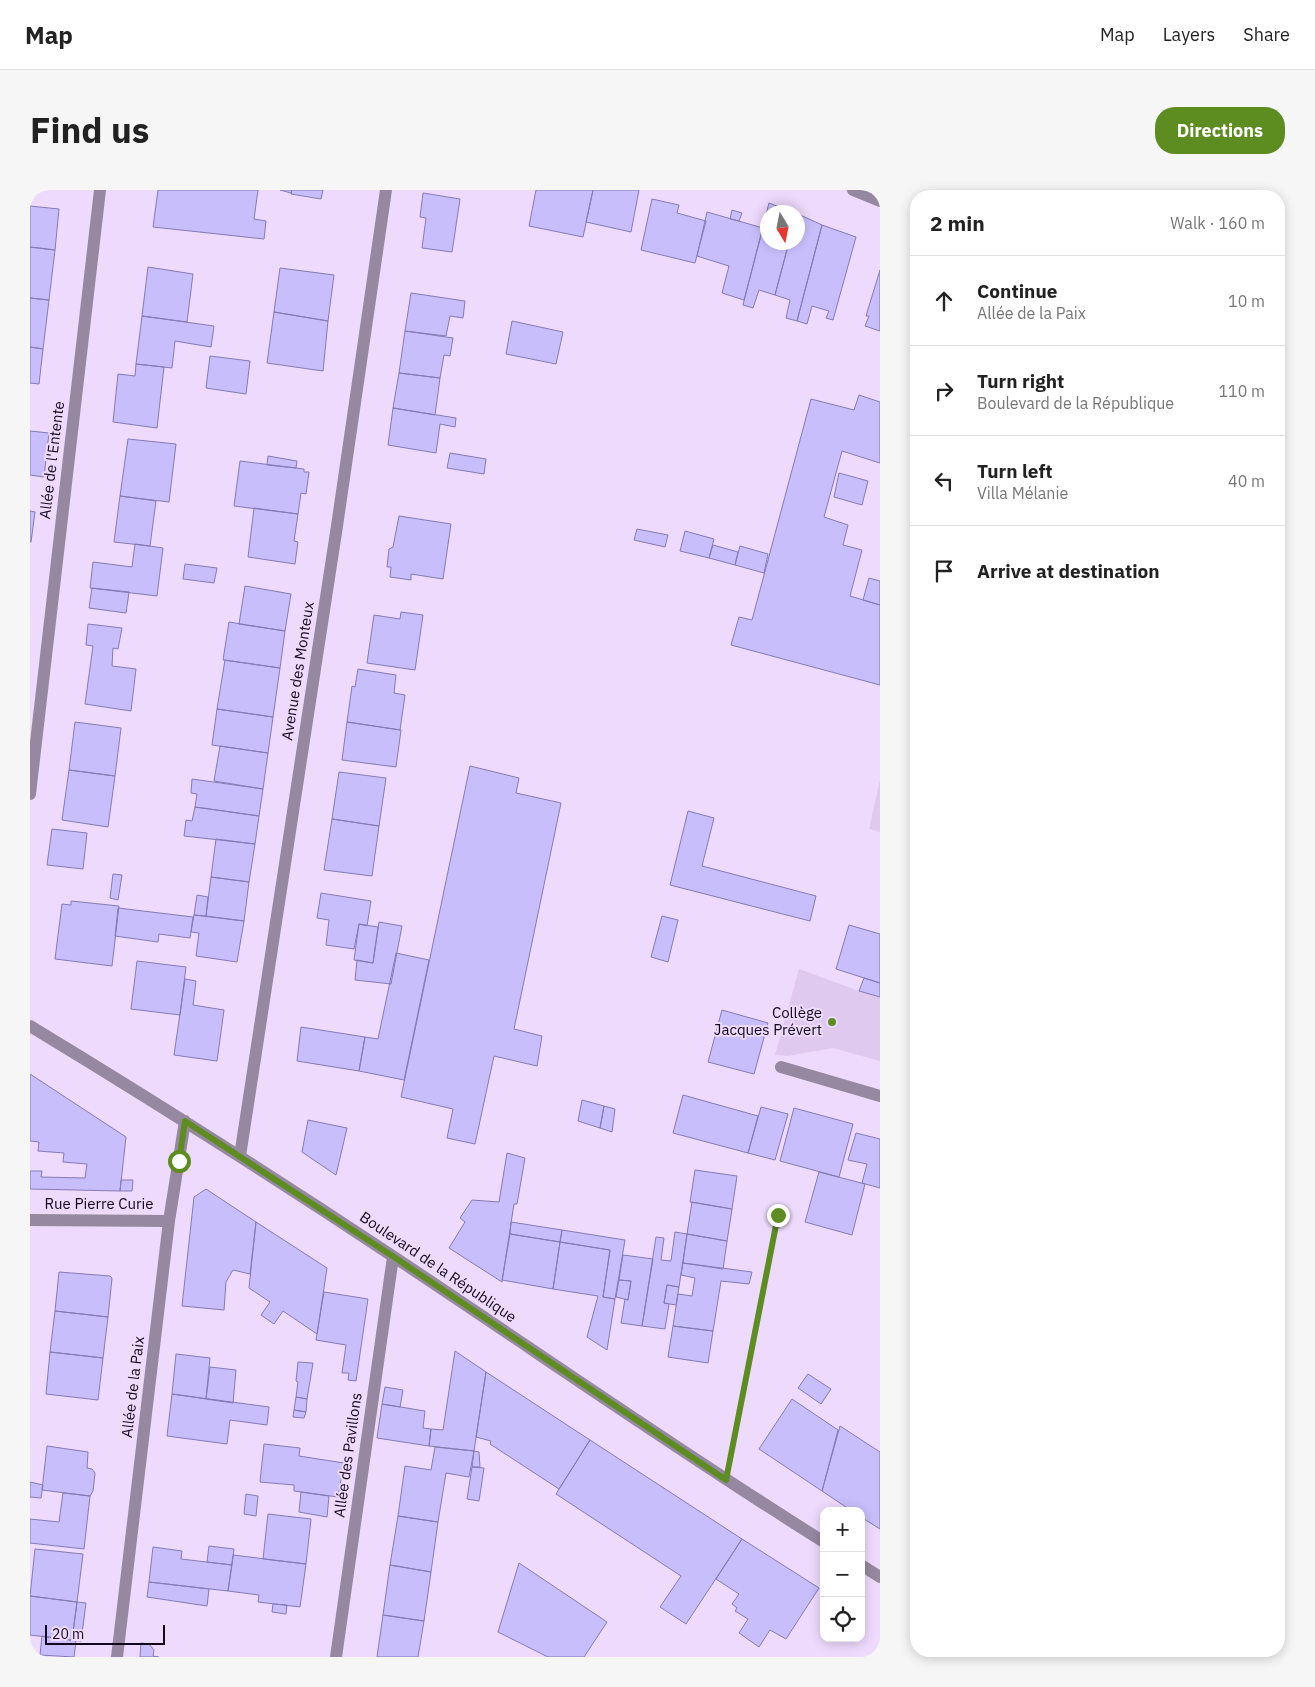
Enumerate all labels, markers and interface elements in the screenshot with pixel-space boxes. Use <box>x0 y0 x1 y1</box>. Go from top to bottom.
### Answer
text: Map <box>25 19 73 51</box>
text: Map <box>1100 23 1135 46</box>
text: Layers <box>1163 23 1215 46</box>
text: Share <box>1243 23 1290 46</box>
text: Find us <box>30 107 149 153</box>
button: Directions <box>1155 107 1285 154</box>
north arrow <box>760 205 805 250</box>
text: 2 min <box>930 209 985 237</box>
text: Walk · 160 m <box>1170 213 1265 233</box>
text: Continue <box>977 279 1057 303</box>
icon: ahead <box>930 287 958 315</box>
text: 10 m <box>1228 291 1265 311</box>
text: Allée de la Paix <box>977 303 1086 323</box>
text: Turn right <box>977 369 1064 393</box>
icon: right <box>930 377 958 405</box>
text: 110 m <box>1218 381 1265 401</box>
text: Boulevard de la République <box>977 393 1174 413</box>
street label: Allée de l'Entente <box>35 400 68 520</box>
text: Turn left <box>977 459 1053 483</box>
icon: left <box>930 467 958 495</box>
text: 40 m <box>1228 471 1265 491</box>
text: Villa Mélanie <box>977 483 1068 503</box>
icon: arrive <box>930 557 958 585</box>
text: Arrive at destination <box>977 559 1160 583</box>
street label: Avenue des Monteux <box>277 600 318 742</box>
place label: Collège Jacques Prévert <box>714 1003 822 1039</box>
marker: Collège Jacques Prévert <box>826 1016 838 1028</box>
route start <box>168 1150 191 1173</box>
street label: Rue Pierre Curie <box>44 1194 154 1213</box>
route end <box>767 1204 790 1227</box>
street label: Boulevard de la République <box>356 1207 520 1326</box>
street label: Allée de la Paix <box>117 1335 148 1439</box>
street label: Allée des Pavillons <box>329 1391 366 1519</box>
map controls <box>820 1507 865 1642</box>
button: + <box>820 1507 865 1552</box>
button: − <box>820 1552 865 1597</box>
button: locate <box>820 1597 865 1642</box>
scale bar <box>45 1622 165 1645</box>
text: 20 m <box>52 1625 84 1643</box>

